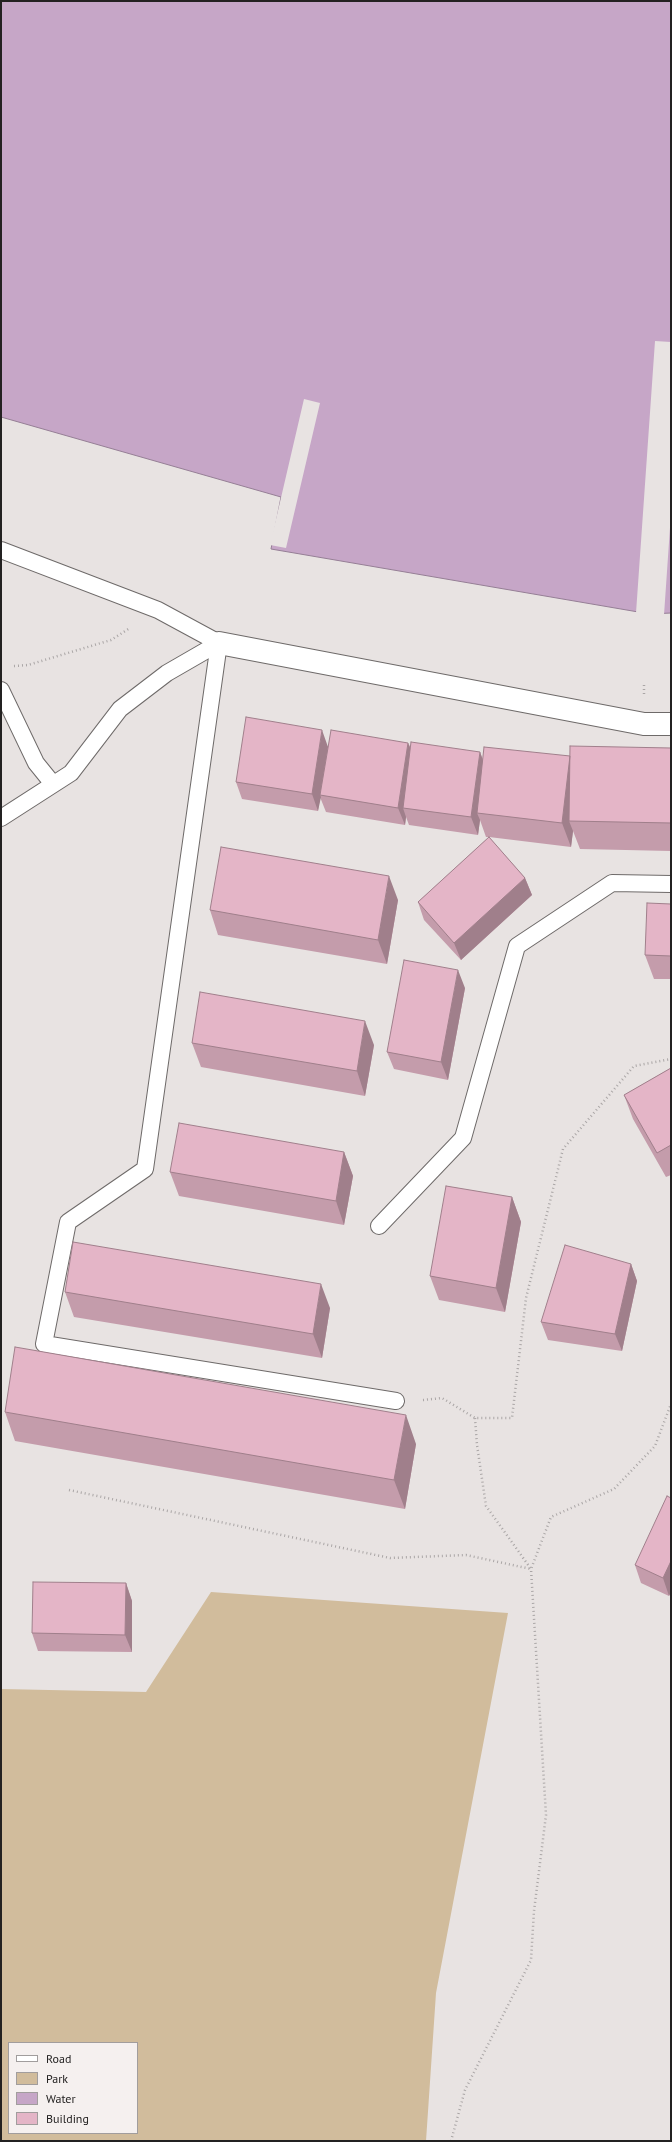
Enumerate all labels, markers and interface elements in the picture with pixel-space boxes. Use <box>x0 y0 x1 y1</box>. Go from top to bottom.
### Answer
legend <box>8 2042 138 2134</box>
text: Road <box>46 2051 71 2066</box>
text: Park <box>46 2071 68 2086</box>
text: Water <box>46 2091 76 2106</box>
text: Building <box>46 2111 89 2126</box>

